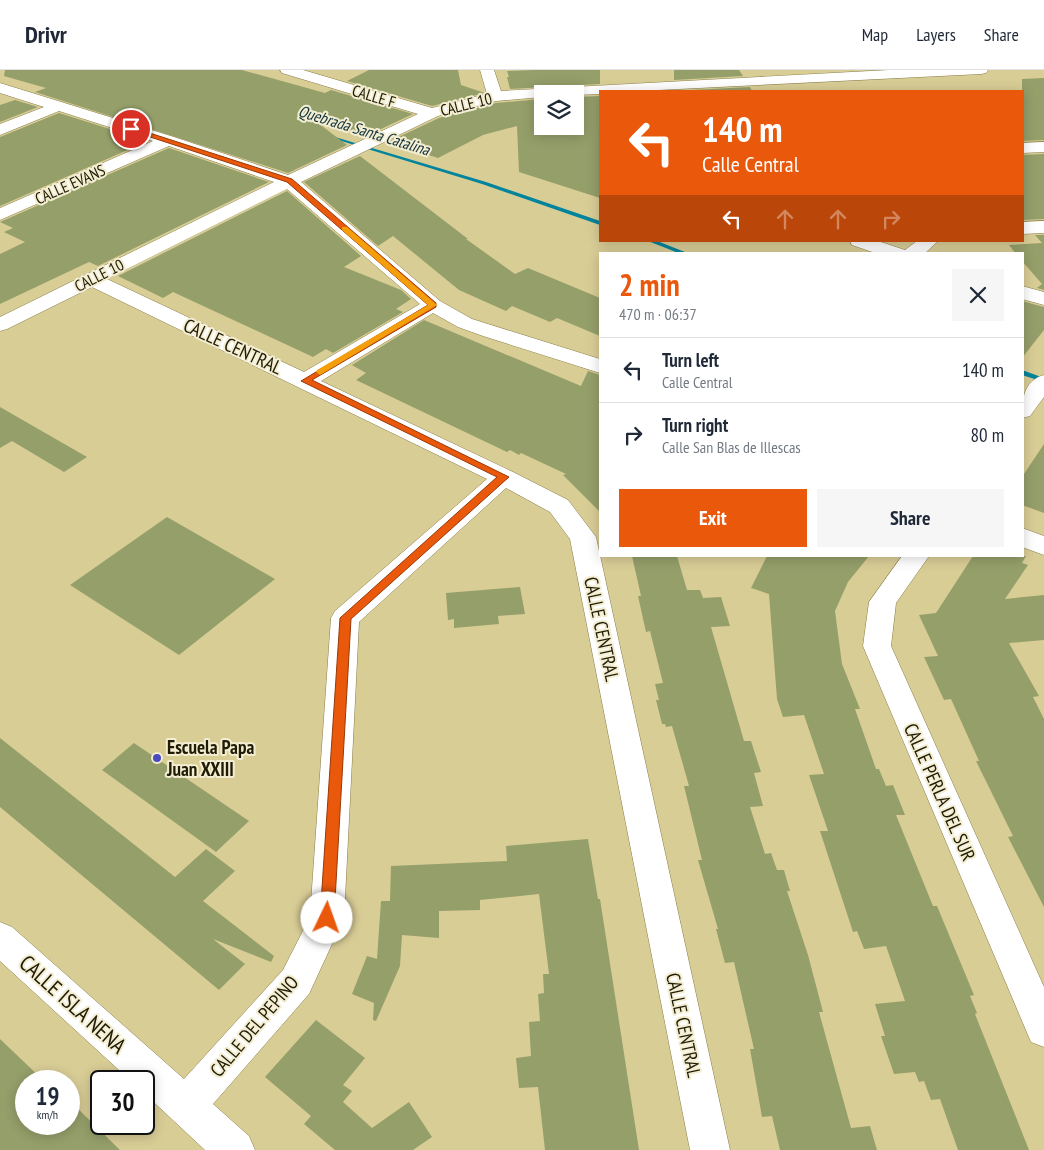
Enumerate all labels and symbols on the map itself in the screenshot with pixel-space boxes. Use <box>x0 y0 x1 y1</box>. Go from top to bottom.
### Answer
street label: CALLE F <box>350 80 398 112</box>
street label: CALLE 10 <box>438 88 494 120</box>
water label: Quebrada Santa Catalina <box>296 101 434 160</box>
pin <box>110 108 152 150</box>
street label: CALLE EVANS <box>32 160 108 208</box>
street label: CALLE 10 <box>71 254 127 296</box>
street label: CALLE CENTRAL <box>180 313 286 379</box>
street label: CALLE CENTRAL <box>579 575 625 684</box>
street label: CALLE PERLA DEL SUR <box>899 720 981 864</box>
place label: Escuela Papa Juan XXIII <box>166 735 254 781</box>
marker: Escuela Papa Juan XXIII <box>151 752 163 764</box>
position arrow <box>300 891 352 943</box>
street label: CALLE ISLA NENA <box>14 949 133 1060</box>
street label: CALLE DEL PEPINO <box>205 970 303 1082</box>
street label: CALLE CENTRAL <box>661 971 707 1080</box>
speed limit sign: 30 <box>90 1070 155 1135</box>

